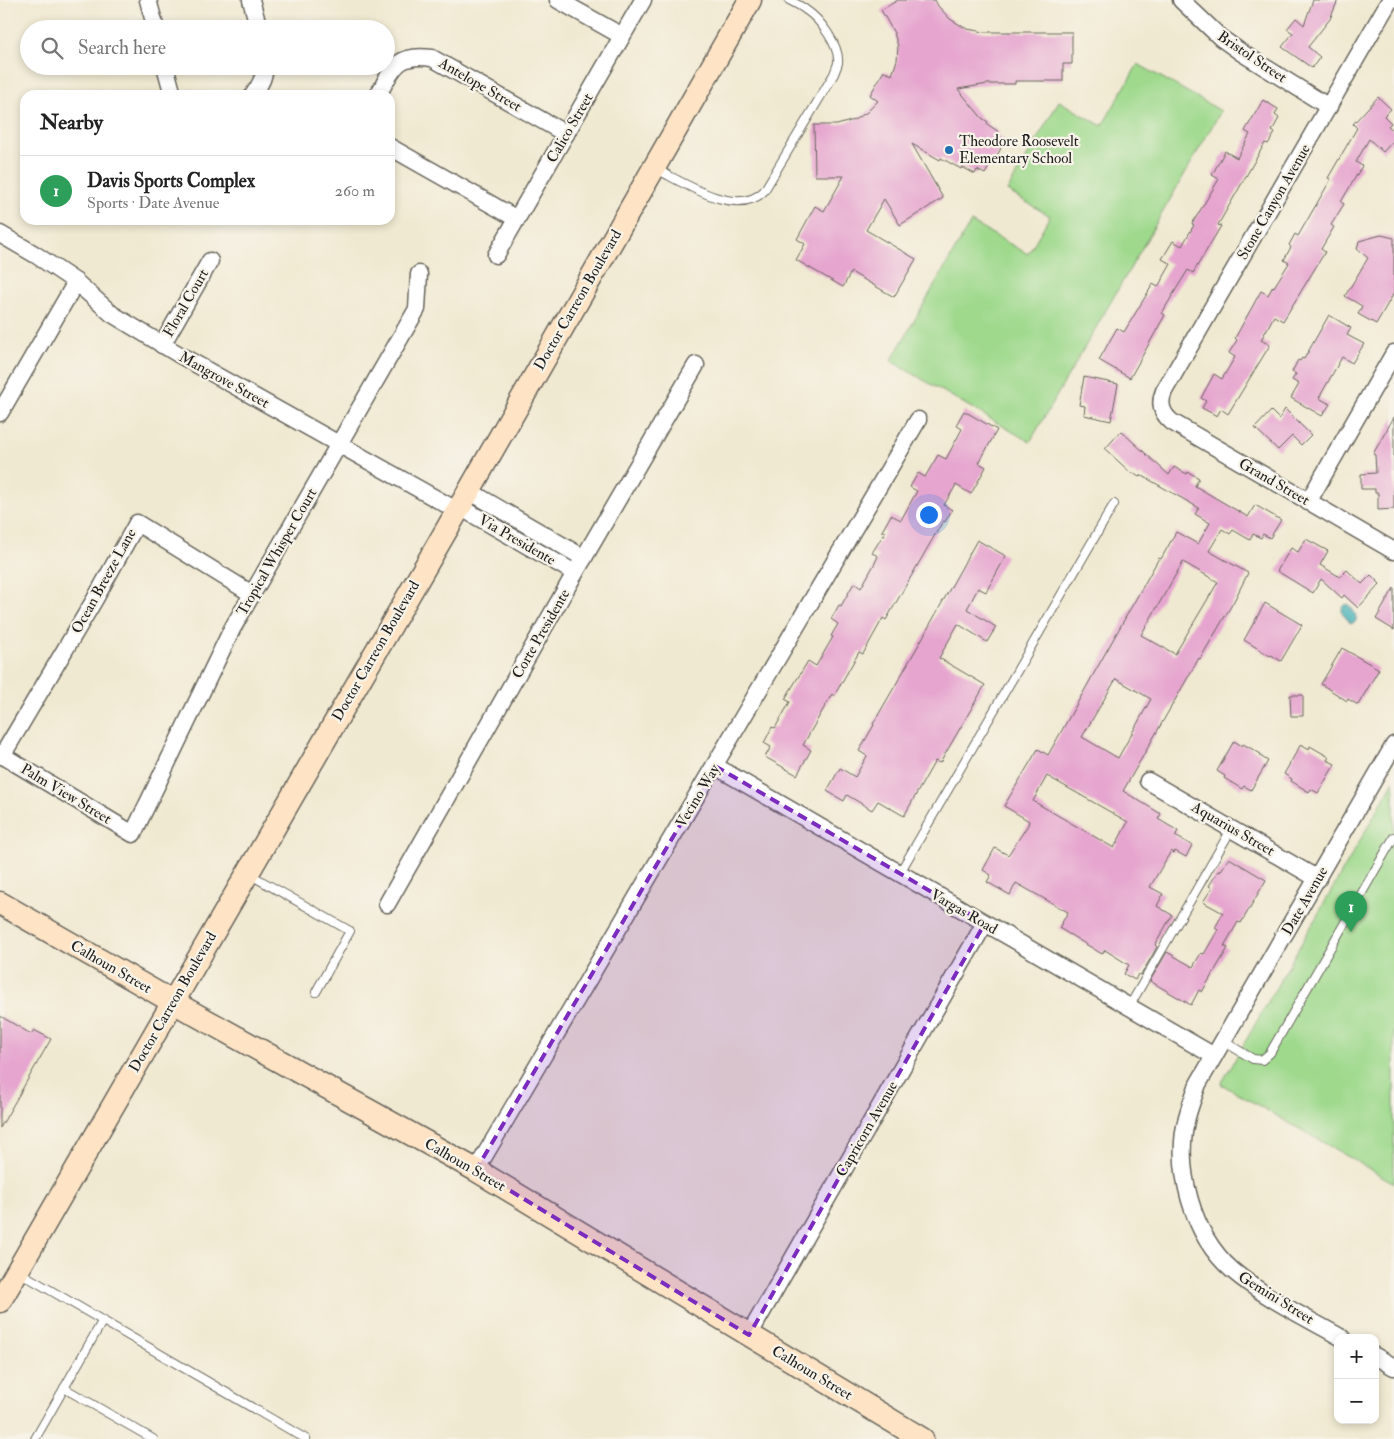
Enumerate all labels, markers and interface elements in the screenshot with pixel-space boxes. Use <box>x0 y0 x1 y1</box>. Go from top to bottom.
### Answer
search box <box>20 20 395 75</box>
street label: Bristol Street <box>1214 27 1290 87</box>
icon: search <box>38 34 66 62</box>
text: Search here <box>78 36 166 60</box>
street label: Antelope Street <box>434 53 525 117</box>
street label: Calico Street <box>542 90 598 166</box>
text: Nearby <box>40 109 103 136</box>
place label: Theodore Roosevelt Elementary School <box>959 132 1079 168</box>
street label: Stone Canyon Avenue <box>1233 141 1315 263</box>
marker: Theodore Roosevelt Elementary School <box>943 144 955 156</box>
text: Davis Sports Complex <box>87 169 255 193</box>
text: 1 <box>53 181 59 201</box>
text: 260 m <box>335 181 375 201</box>
text: Sports · Date Avenue <box>87 193 219 213</box>
street label: Doctor Carreon Boulevard <box>530 226 626 374</box>
street label: Floral Court <box>159 265 213 340</box>
street label: Mangrove Street <box>176 347 273 413</box>
street label: Grand Street <box>1235 454 1313 510</box>
street label: Tropical Whisper Court <box>233 485 322 620</box>
your location <box>916 502 942 528</box>
street label: Via Presidente <box>475 510 559 570</box>
street label: Ocean Breeze Lane <box>67 525 141 637</box>
street label: Doctor Carreon Boulevard <box>328 577 424 725</box>
street label: Corte Presidente <box>508 586 574 682</box>
street label: Palm View Street <box>17 759 115 829</box>
street label: Vecino Way <box>672 761 724 831</box>
street label: Aquarius Street <box>1187 797 1278 861</box>
street label: Date Avenue <box>1278 863 1332 939</box>
street label: Vargas Road <box>927 885 1001 939</box>
pin: 1 <box>1335 891 1367 932</box>
street label: Doctor Carreon Boulevard <box>125 928 221 1076</box>
street label: Calhoun Street <box>67 936 155 998</box>
street label: Capricorn Avenue <box>832 1078 903 1181</box>
street label: Calhoun Street <box>421 1134 509 1196</box>
street label: Gemini Street <box>1235 1267 1317 1329</box>
map controls <box>1334 1334 1379 1424</box>
button: + <box>1334 1334 1379 1379</box>
street label: Calhoun Street <box>768 1341 856 1405</box>
button: − <box>1334 1379 1379 1424</box>

